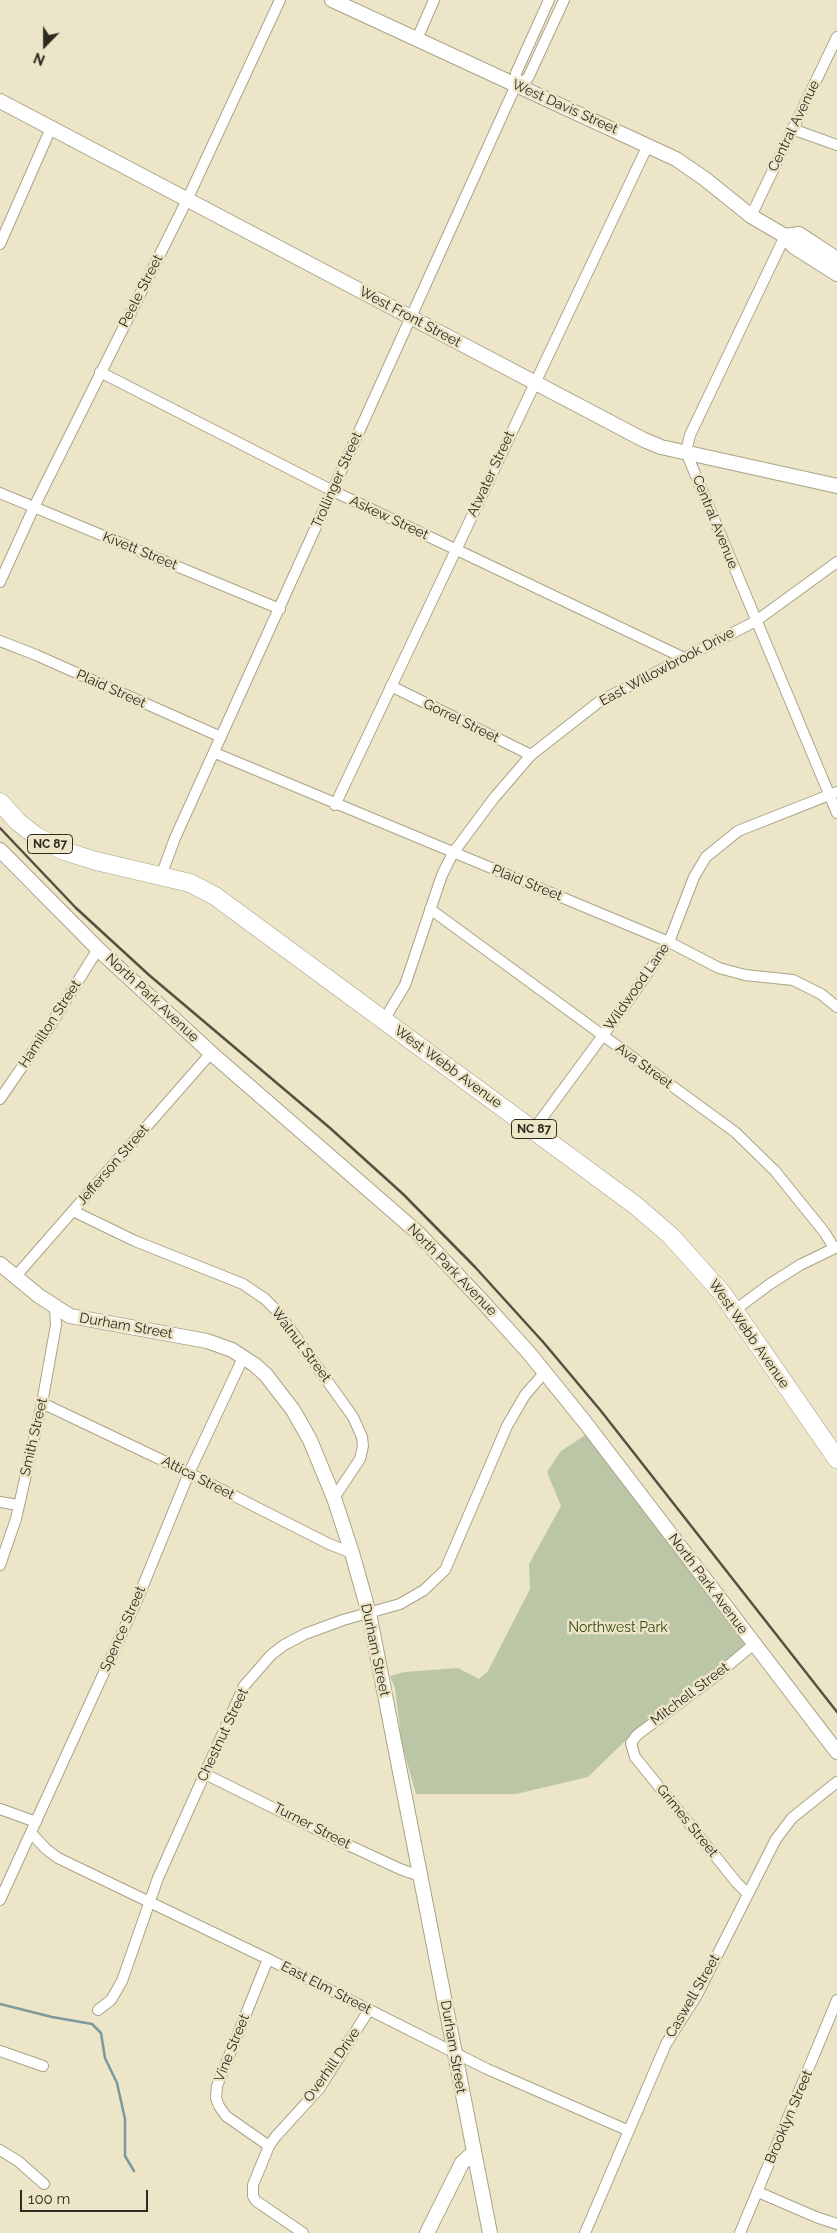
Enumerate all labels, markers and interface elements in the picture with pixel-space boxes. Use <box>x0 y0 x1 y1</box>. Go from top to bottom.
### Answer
north arrow <box>20 20 70 70</box>
text: N <box>31 49 47 68</box>
street label: West Davis Street <box>510 76 620 138</box>
street label: Central Avenue <box>765 78 823 174</box>
street label: Peele Street <box>115 252 167 330</box>
street label: West Front Street <box>356 283 464 351</box>
street label: Atwater Street <box>464 428 518 520</box>
street label: Trollinger Street <box>308 429 366 531</box>
street label: Central Avenue <box>689 473 741 571</box>
street label: Askew Street <box>347 492 431 544</box>
street label: Kivett Street <box>100 528 180 574</box>
street label: East Willowbrook Drive <box>597 624 737 710</box>
street label: Plaid Street <box>74 666 148 712</box>
street label: Gorrel Street <box>420 695 502 747</box>
road number: NC 87 <box>28 834 72 854</box>
street label: Plaid Street <box>489 861 565 905</box>
street label: Wildwood Lane <box>601 940 673 1034</box>
street label: North Park Avenue <box>102 950 202 1046</box>
street label: Hamilton Street <box>15 977 85 1071</box>
street label: West Webb Avenue <box>391 1022 505 1112</box>
street label: Ava Street <box>612 1040 676 1092</box>
road number: NC 87 <box>512 1120 556 1138</box>
street label: Jefferson Street <box>73 1121 153 1209</box>
street label: North Park Avenue <box>404 1220 500 1320</box>
street label: West Webb Avenue <box>705 1276 793 1392</box>
street label: Walnut Street <box>268 1304 334 1386</box>
street label: Durham Street <box>78 1310 174 1342</box>
street label: Smith Street <box>17 1396 51 1478</box>
street label: Attica Street <box>159 1453 237 1503</box>
street label: North Park Avenue <box>665 1530 751 1638</box>
street label: Spence Street <box>97 1584 149 1674</box>
street label: Durham Street <box>357 1602 393 1698</box>
park label: Northwest Park <box>568 1620 668 1636</box>
street label: Mitchell Street <box>647 1659 733 1729</box>
street label: Chestnut Street <box>194 1686 252 1784</box>
street label: Grimes Street <box>653 1781 721 1861</box>
street label: Turner Street <box>271 1799 353 1853</box>
street label: Caswell Street <box>662 1951 724 2041</box>
street label: East Elm Street <box>278 1958 374 2018</box>
street label: Durham Street <box>437 1999 469 2095</box>
street label: Vine Street <box>211 2012 253 2084</box>
street label: Overhill Drive <box>300 2025 364 2105</box>
street label: Brooklyn Street <box>762 2068 816 2166</box>
scale bar <box>22 2180 150 2212</box>
text: 100 m <box>28 2190 70 2208</box>

